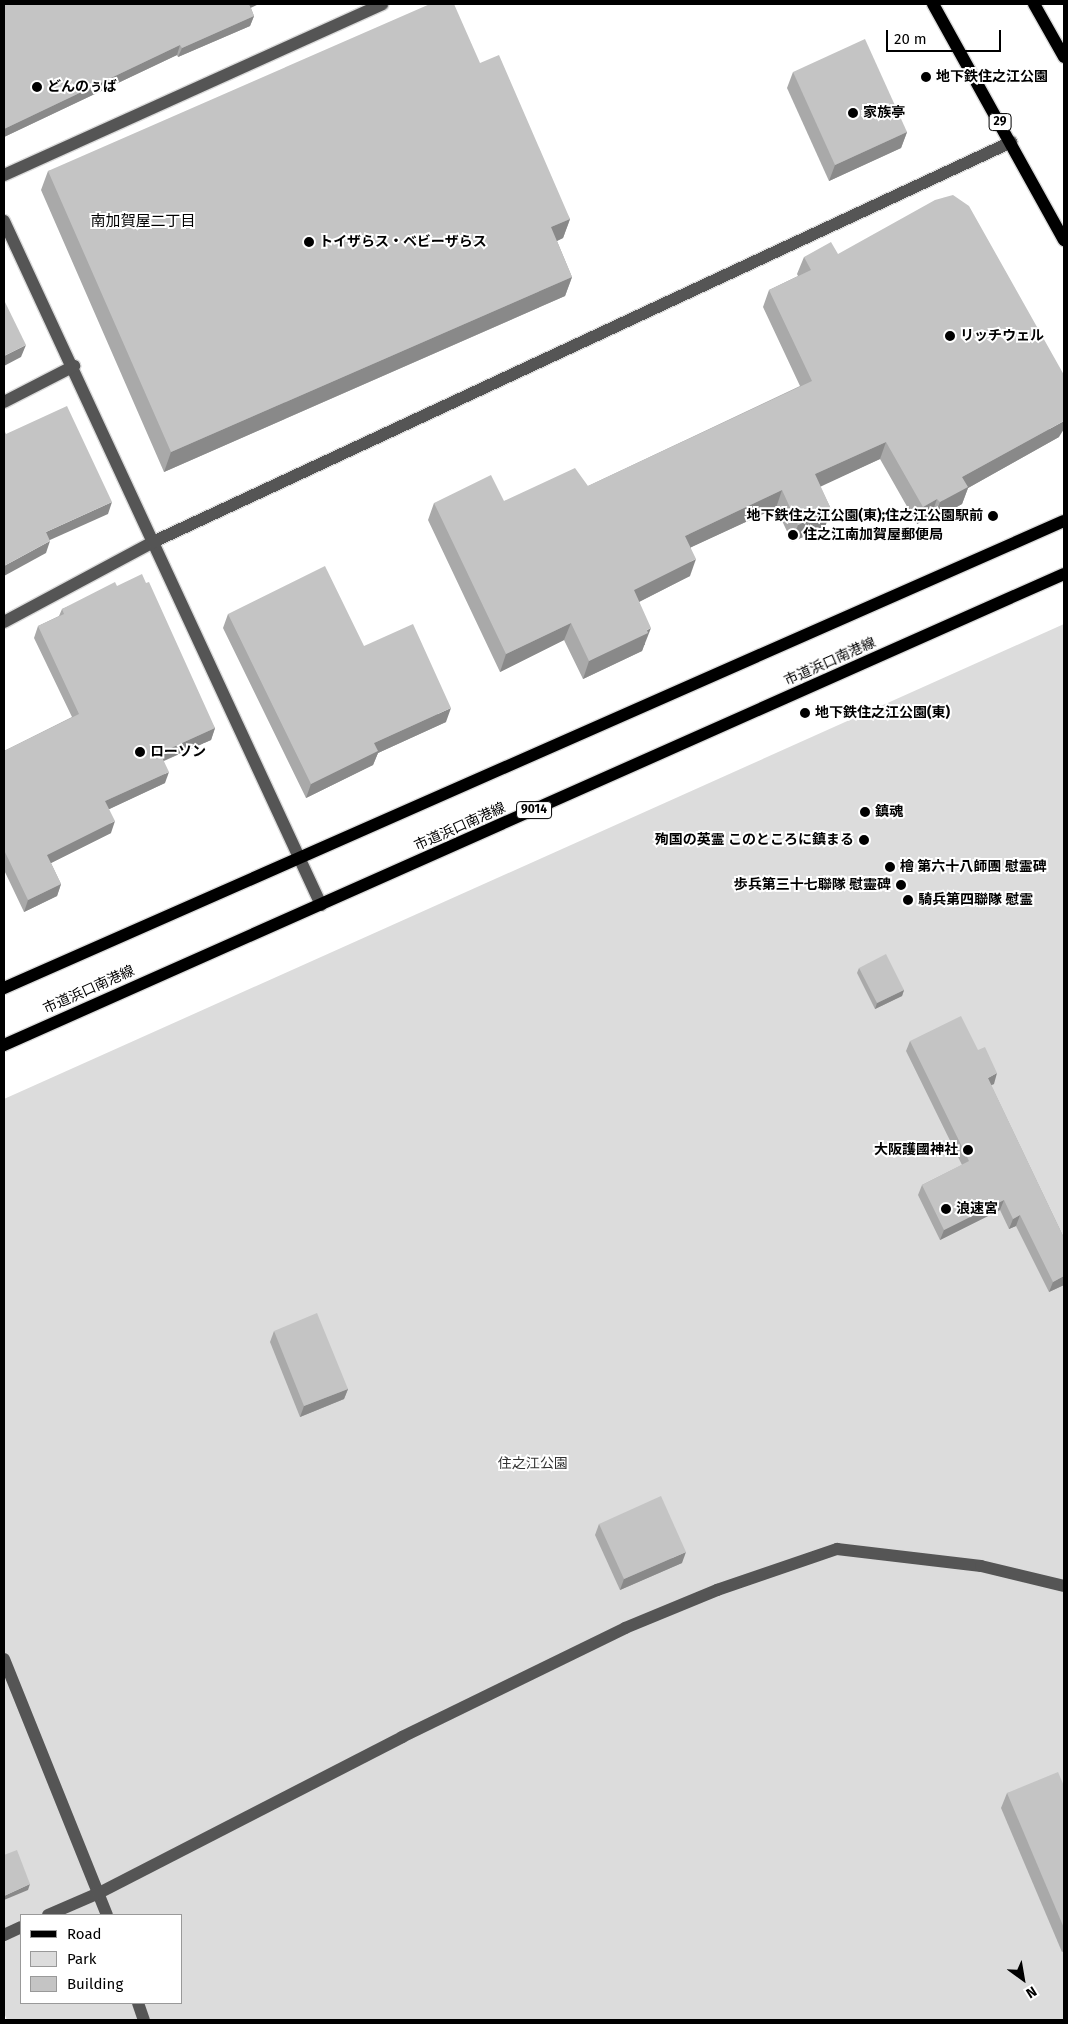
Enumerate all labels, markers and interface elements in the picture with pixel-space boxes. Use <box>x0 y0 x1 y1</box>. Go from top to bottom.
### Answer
scale bar <box>888 20 1003 52</box>
text: 20 m <box>894 30 927 48</box>
place label: 地下鉄住之江公園 <box>936 69 1048 85</box>
marker: 地下鉄住之江公園 <box>920 71 932 83</box>
place label: どんのぅば <box>47 79 117 95</box>
marker: どんのぅば <box>31 81 43 93</box>
place label: 家族亭 <box>863 105 905 121</box>
marker: 家族亭 <box>847 107 859 119</box>
road number: 29 <box>988 112 1012 132</box>
district label: 南加賀屋二丁目 <box>91 213 195 231</box>
place label: トイザらス・ベビーザらス <box>319 234 487 250</box>
marker: トイザらス・ベビーザらス <box>303 236 315 248</box>
place label: リッチウェル <box>960 328 1044 344</box>
marker: リッチウェル <box>944 330 956 342</box>
place label: 地下鉄住之江公園(東);住之江公園駅前 <box>747 508 983 524</box>
marker: 地下鉄住之江公園(東);住之江公園駅前 <box>987 510 999 522</box>
place label: 住之江南加賀屋郵便局 <box>803 527 943 543</box>
marker: 住之江南加賀屋郵便局 <box>787 529 799 541</box>
street label: 市道浜口南港線 <box>782 634 878 690</box>
place label: 地下鉄住之江公園(東) <box>815 705 950 721</box>
marker: 地下鉄住之江公園(東) <box>799 707 811 719</box>
place label: ローソン <box>150 744 206 760</box>
marker: ローソン <box>134 746 146 758</box>
street label: 市道浜口南港線 <box>412 799 508 855</box>
road number: 9014 <box>515 800 553 820</box>
place label: 鎮魂 <box>875 804 903 820</box>
marker: 鎮魂 <box>859 806 871 818</box>
place label: 殉国の英霊 このところに鎮まる <box>655 832 854 848</box>
marker: 殉国の英霊 このところに鎮まる <box>858 834 870 846</box>
place label: 檜 第六十八師團 慰霊碑 <box>900 859 1047 875</box>
marker: 檜 第六十八師團 慰霊碑 <box>884 861 896 873</box>
place label: 歩兵第三十七聯隊 慰靈碑 <box>734 877 891 893</box>
marker: 歩兵第三十七聯隊 慰靈碑 <box>895 879 907 891</box>
place label: 騎兵第四聯隊 慰霊 <box>918 892 1033 908</box>
marker: 騎兵第四聯隊 慰霊 <box>902 894 914 906</box>
street label: 市道浜口南港線 <box>41 962 137 1018</box>
place label: 大阪護國神社 <box>874 1142 958 1158</box>
marker: 大阪護國神社 <box>962 1144 974 1156</box>
place label: 浪速宮 <box>956 1201 998 1217</box>
marker: 浪速宮 <box>940 1203 952 1215</box>
park label: 住之江公園 <box>498 1456 568 1472</box>
legend <box>20 1914 182 2004</box>
text: Road <box>67 1925 102 1943</box>
text: Park <box>67 1950 97 1968</box>
north arrow <box>998 1954 1048 2004</box>
text: Building <box>67 1975 123 1993</box>
text: N <box>1023 1982 1040 2002</box>

